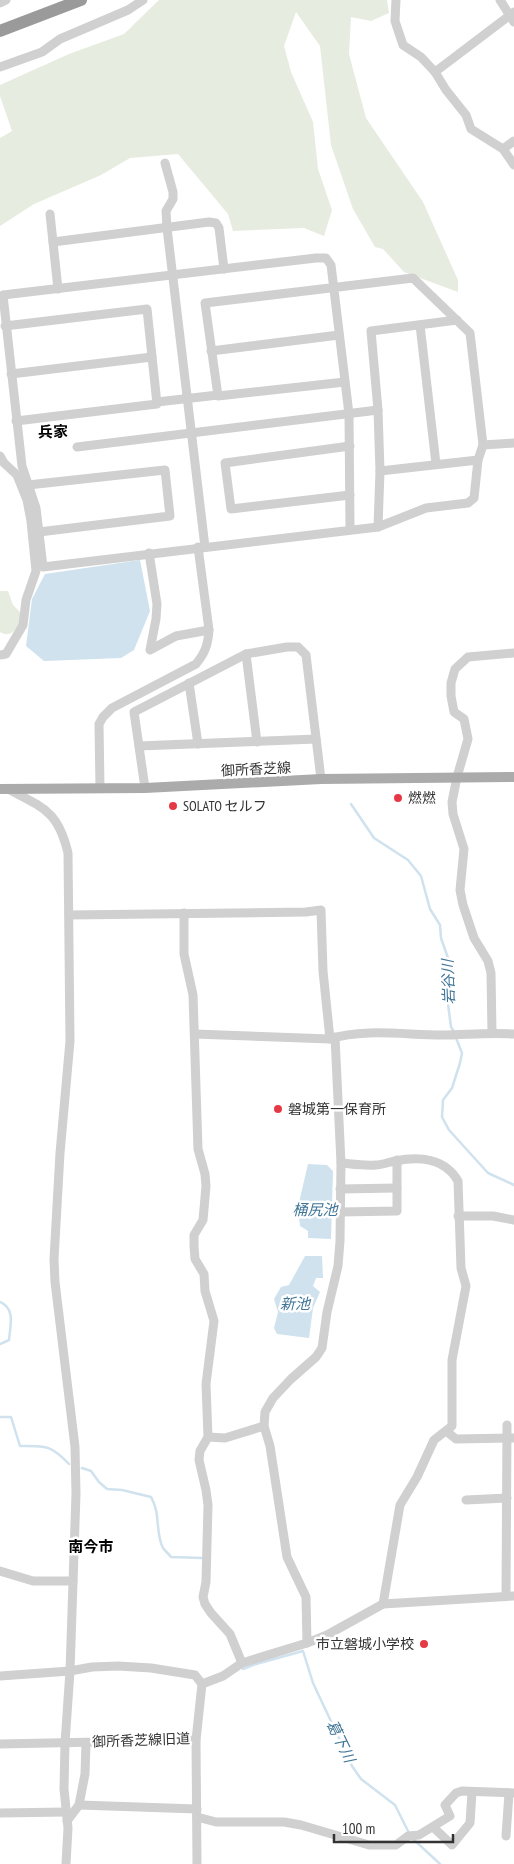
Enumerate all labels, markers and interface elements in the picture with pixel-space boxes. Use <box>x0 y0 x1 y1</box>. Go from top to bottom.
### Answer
district label: 兵家 <box>38 422 68 441</box>
street label: 御所香芝線 <box>221 758 291 780</box>
place label: 燃燃 <box>408 789 436 807</box>
marker: 燃燃 <box>392 792 404 804</box>
place label: SOLATO セルフ <box>183 797 267 815</box>
marker: SOLATO セルフ <box>167 800 179 812</box>
water label: 岩谷川 <box>438 957 458 1005</box>
place label: 磐城第一保育所 <box>288 1100 386 1118</box>
marker: 磐城第一保育所 <box>272 1103 284 1115</box>
water label: 桶尻池 <box>292 1200 339 1219</box>
water label: 新池 <box>280 1294 312 1313</box>
district label: 南今市 <box>68 1537 114 1556</box>
place label: 市立磐城小学校 <box>316 1635 414 1653</box>
marker: 市立磐城小学校 <box>418 1638 430 1650</box>
water label: 葛下川 <box>323 1717 360 1767</box>
street label: 御所香芝線旧道 <box>92 1729 190 1751</box>
scale bar <box>334 1812 453 1844</box>
text: 100 m <box>342 1819 375 1838</box>

